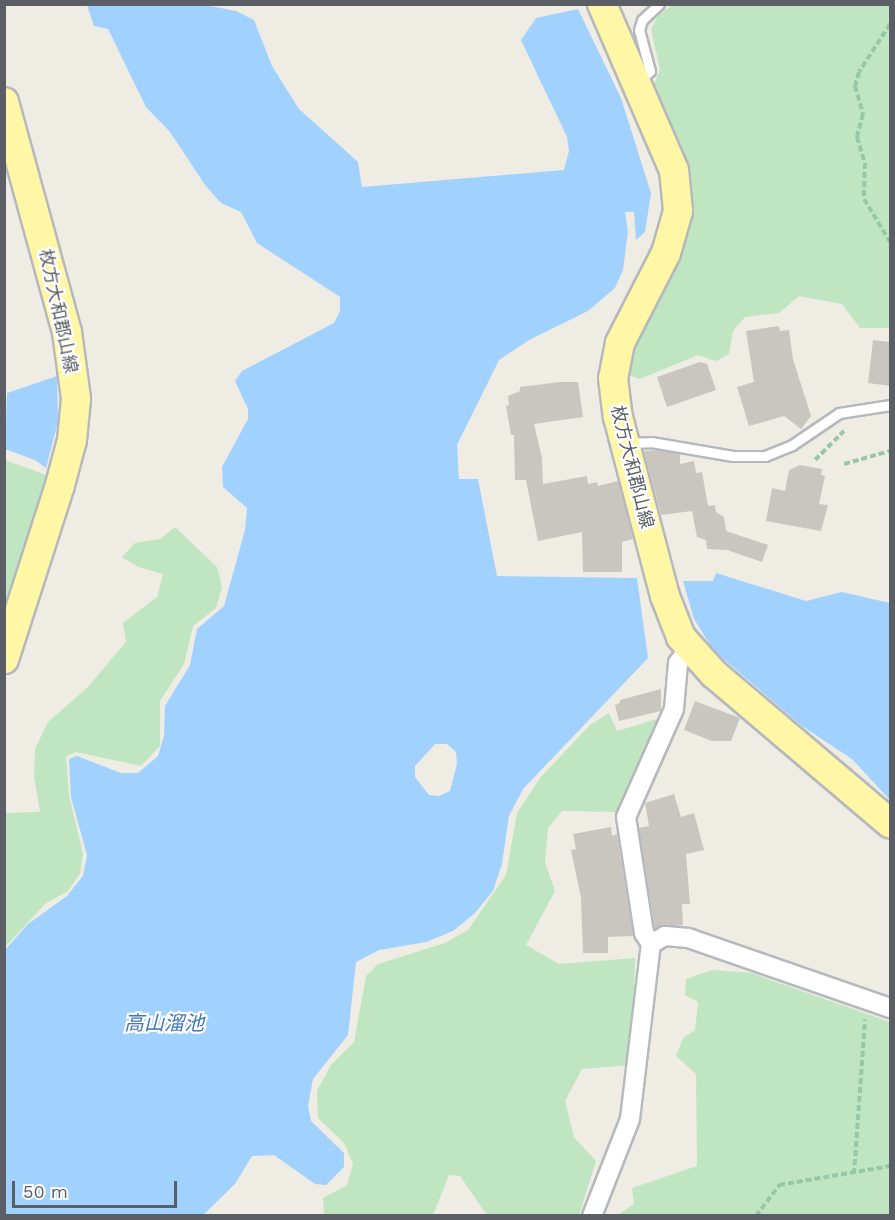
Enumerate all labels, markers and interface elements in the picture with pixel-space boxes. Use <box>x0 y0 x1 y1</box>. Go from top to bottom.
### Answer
street label: 枚方大和郡山線 <box>34 247 82 375</box>
street label: 枚方大和郡山線 <box>606 403 658 531</box>
water label: 高山溜池 <box>124 1011 204 1035</box>
scale bar <box>15 1169 180 1207</box>
text: 50 m <box>23 1181 68 1202</box>

